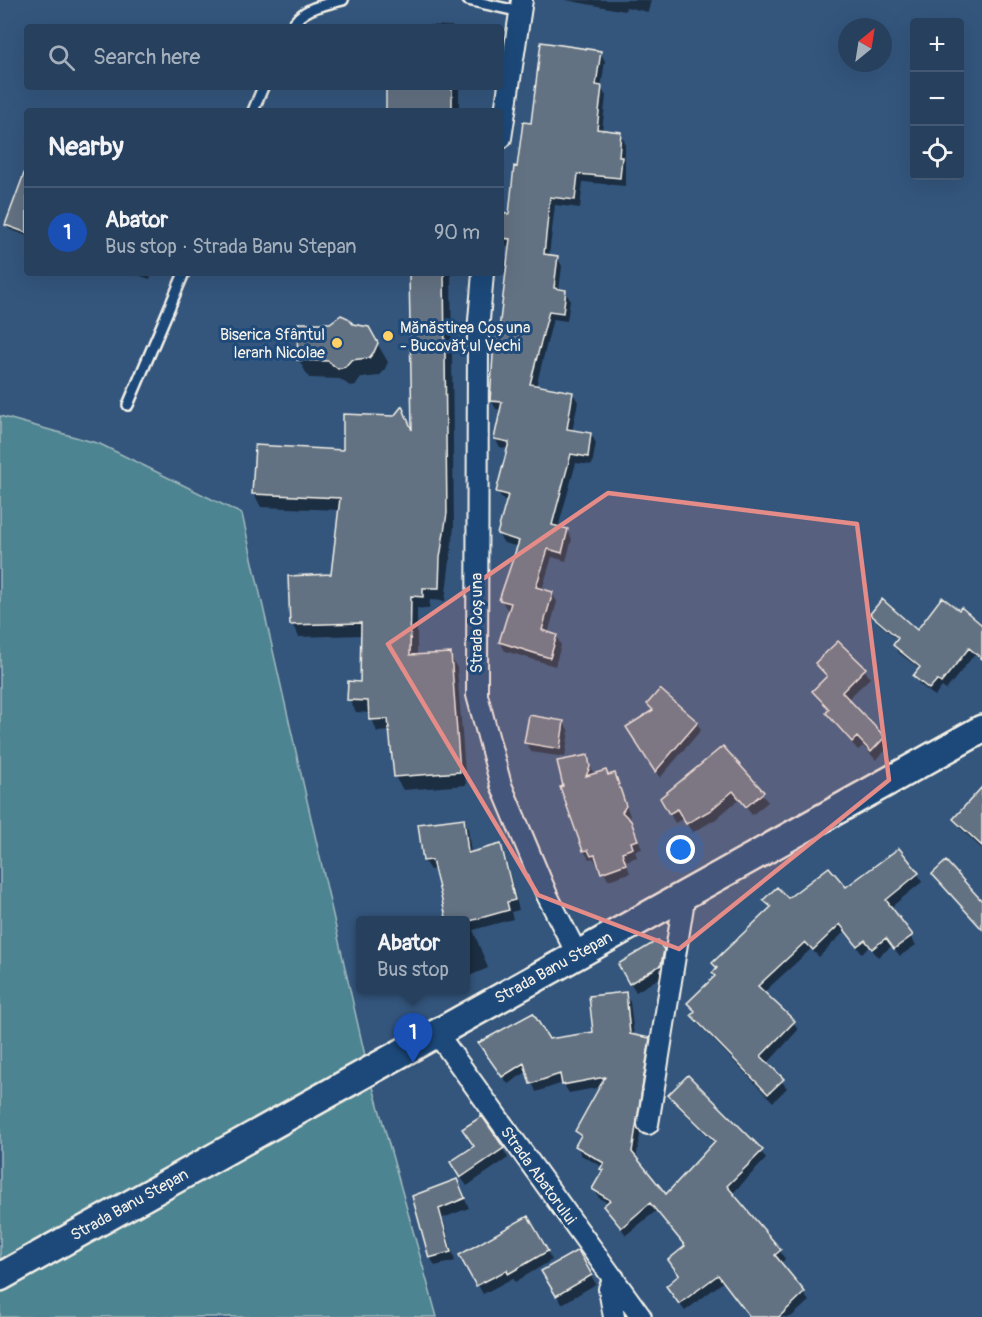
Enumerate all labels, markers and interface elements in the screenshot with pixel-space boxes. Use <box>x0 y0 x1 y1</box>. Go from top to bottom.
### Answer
north arrow <box>838 18 892 72</box>
map controls <box>910 18 964 180</box>
button: + <box>910 18 964 72</box>
search box <box>24 24 504 90</box>
icon: search <box>45 41 78 74</box>
text: Search here <box>93 43 200 71</box>
button: − <box>910 72 964 126</box>
button: locate <box>910 126 964 180</box>
text: Nearby <box>48 131 124 163</box>
text: Abator <box>105 206 168 234</box>
text: 1 <box>64 220 71 245</box>
text: 90 m <box>434 220 480 245</box>
text: Bus stop · Strada Banu Stepan <box>105 234 357 259</box>
place label: Mănăstirea Coșuna - Bucovățul Vechi <box>400 318 530 356</box>
place label: Biserica Sfântul Ierarh Nicolae <box>220 325 325 363</box>
marker: Mănăstirea Coșuna - Bucovățul Vechi <box>381 329 395 343</box>
marker: Biserica Sfântul Ierarh Nicolae <box>330 336 344 350</box>
street label: Strada Coșuna <box>467 573 487 673</box>
your location <box>666 835 695 864</box>
popup <box>356 916 470 994</box>
street label: Strada Banu Stepan <box>491 927 616 1009</box>
text: Abator <box>377 929 440 957</box>
text: Bus stop <box>377 957 449 982</box>
pin: 1 <box>394 1014 432 1063</box>
street label: Strada Abatorului <box>496 1123 581 1229</box>
street label: Strada Banu Stepan <box>67 1164 192 1246</box>

